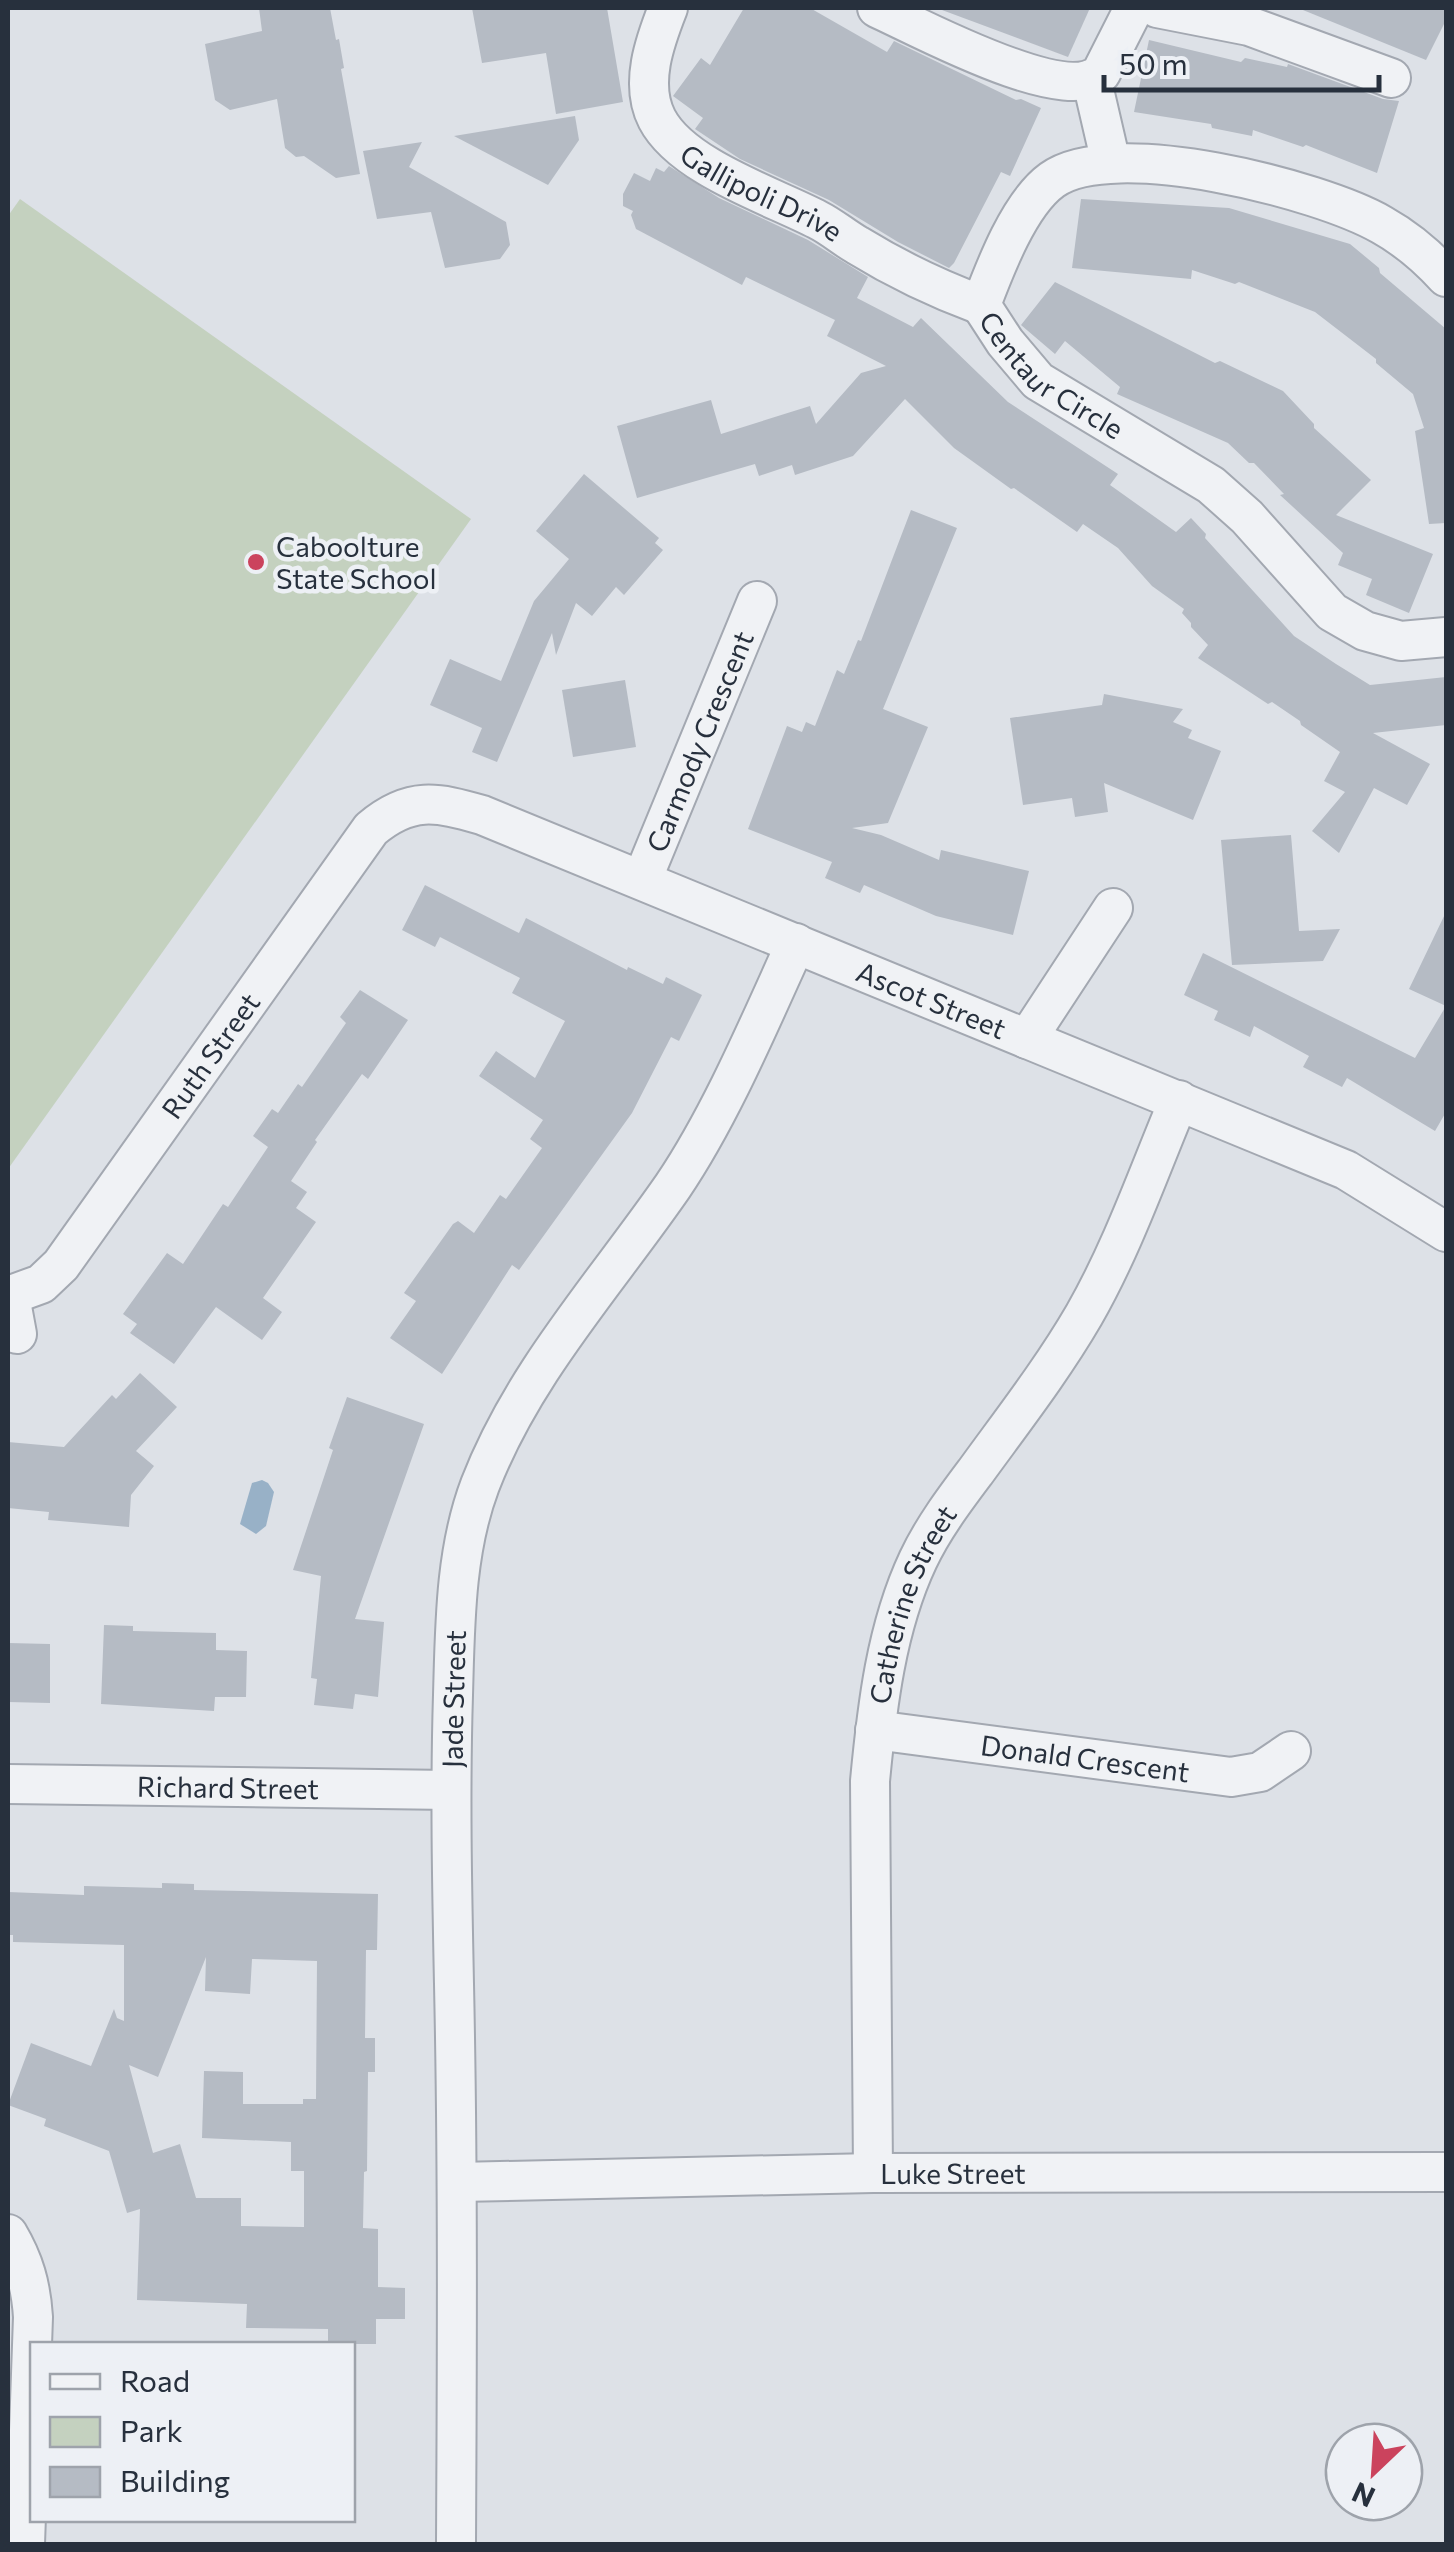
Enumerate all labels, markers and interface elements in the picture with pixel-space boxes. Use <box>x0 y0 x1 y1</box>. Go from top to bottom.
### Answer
scale bar <box>1104 30 1379 92</box>
text: 50 m <box>1119 44 1188 81</box>
street label: Gallipoli Drive <box>674 136 849 248</box>
street label: Centaur Circle <box>973 305 1130 446</box>
place label: Caboolture State School <box>276 529 437 595</box>
marker: Caboolture State School <box>245 551 267 573</box>
street label: Carmody Crescent <box>639 626 760 857</box>
street label: Ascot Street <box>852 954 1011 1045</box>
street label: Ruth Street <box>154 986 266 1125</box>
street label: Catherine Street <box>862 1498 963 1706</box>
street label: Jade Street <box>435 1629 472 1768</box>
street label: Donald Crescent <box>979 1727 1192 1788</box>
street label: Richard Street <box>137 1769 319 1805</box>
street label: Luke Street <box>880 2156 1026 2190</box>
legend <box>30 2342 355 2522</box>
text: Road <box>120 2361 190 2398</box>
text: Park <box>120 2411 183 2448</box>
north arrow <box>1324 2422 1424 2522</box>
text: Building <box>120 2461 230 2498</box>
text: N <box>1346 2476 1380 2515</box>

